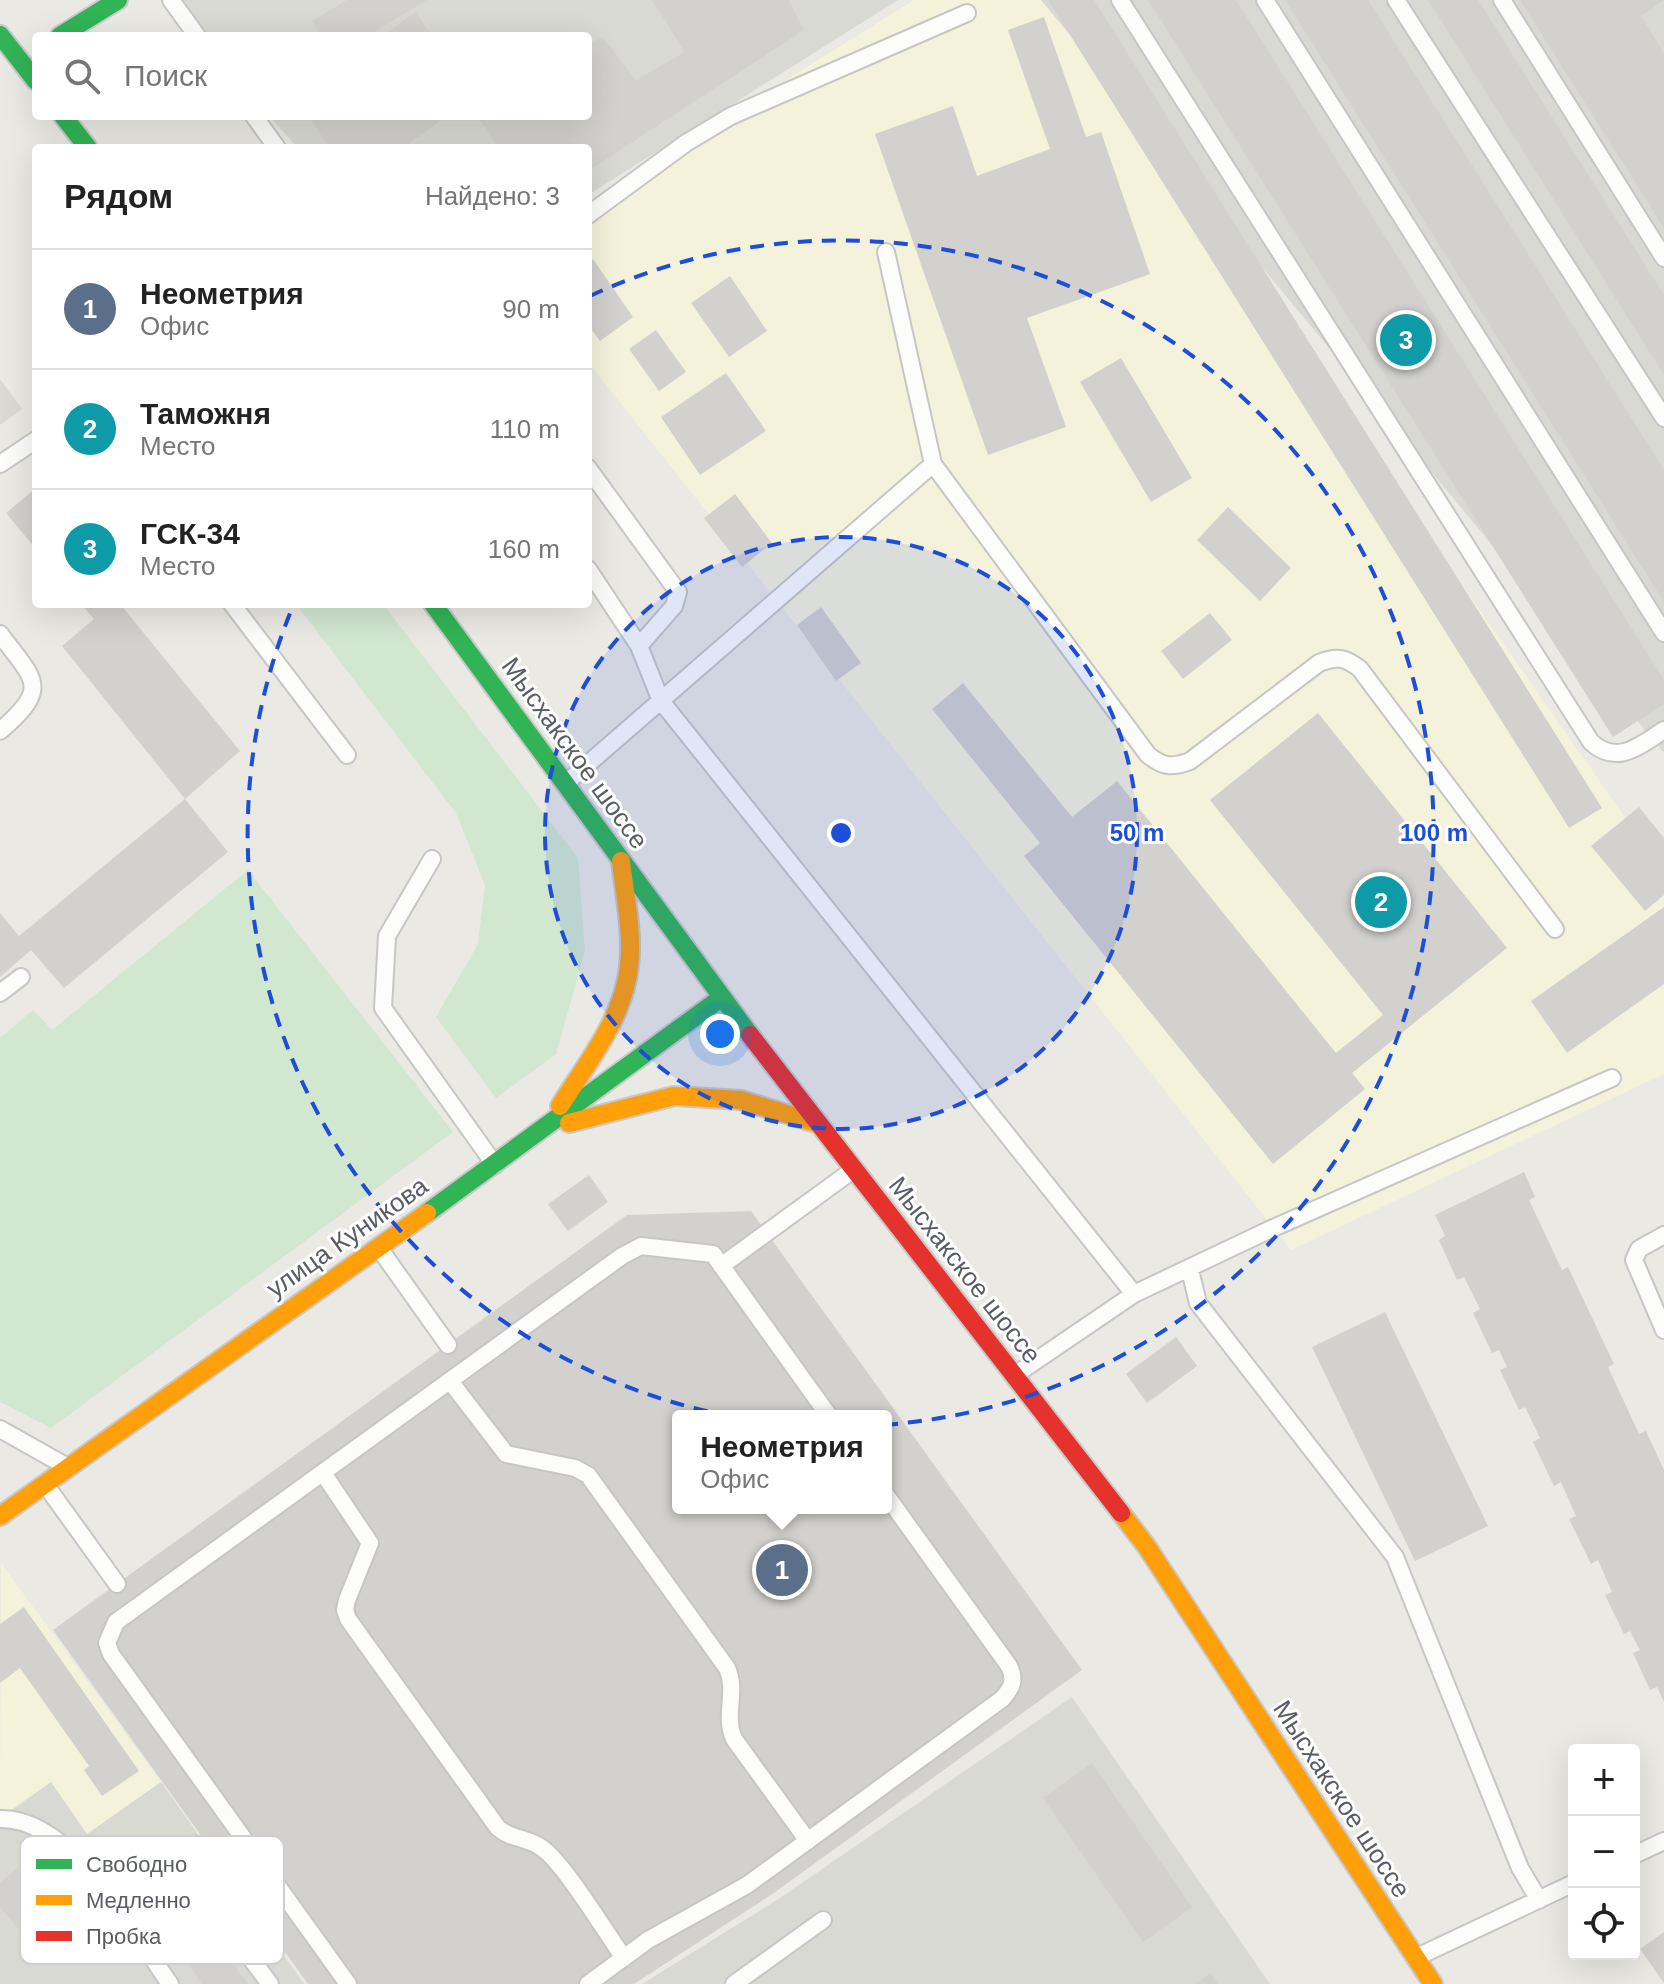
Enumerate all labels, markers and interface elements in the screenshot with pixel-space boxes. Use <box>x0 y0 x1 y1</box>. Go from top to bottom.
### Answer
search box <box>32 32 592 120</box>
icon: search <box>60 54 104 98</box>
text: Поиск <box>124 59 207 92</box>
text: Рядом <box>64 177 173 215</box>
text: Найдено: 3 <box>425 181 560 211</box>
text: Неометрия <box>140 277 304 310</box>
text: 1 <box>83 294 97 324</box>
text: 90 m <box>502 294 560 324</box>
pin: 3 <box>1380 310 1432 370</box>
text: Офис <box>140 311 209 341</box>
text: Таможня <box>140 397 271 430</box>
text: 2 <box>83 414 97 444</box>
text: 110 m <box>490 414 560 444</box>
text: Место <box>140 431 216 461</box>
text: ГСК-34 <box>140 517 240 550</box>
text: 3 <box>83 534 97 564</box>
text: 160 m <box>488 534 560 564</box>
text: Место <box>140 551 216 581</box>
street label: Мысхакское шоссе <box>496 652 654 854</box>
centre of rings <box>827 819 855 847</box>
text: 50 m <box>1110 819 1164 846</box>
text: 100 m <box>1400 819 1468 846</box>
pin: 2 <box>1355 872 1407 932</box>
your location <box>700 1014 740 1054</box>
street label: улица Куникова <box>261 1170 434 1304</box>
street label: Мысхакское шоссе <box>883 1171 1047 1369</box>
popup <box>672 1410 892 1514</box>
text: Неометрия <box>700 1430 864 1463</box>
text: Офис <box>700 1464 769 1494</box>
pin: 1 <box>756 1540 808 1600</box>
street label: Мысхакское шоссе <box>1267 1695 1417 1903</box>
map controls <box>1568 1744 1640 1960</box>
button: + <box>1568 1744 1640 1816</box>
button: − <box>1568 1816 1640 1888</box>
legend <box>20 1836 284 1964</box>
text: Свободно <box>86 1852 187 1877</box>
text: Медленно <box>86 1888 191 1913</box>
button: locate <box>1568 1888 1640 1960</box>
text: Пробка <box>86 1924 162 1949</box>

